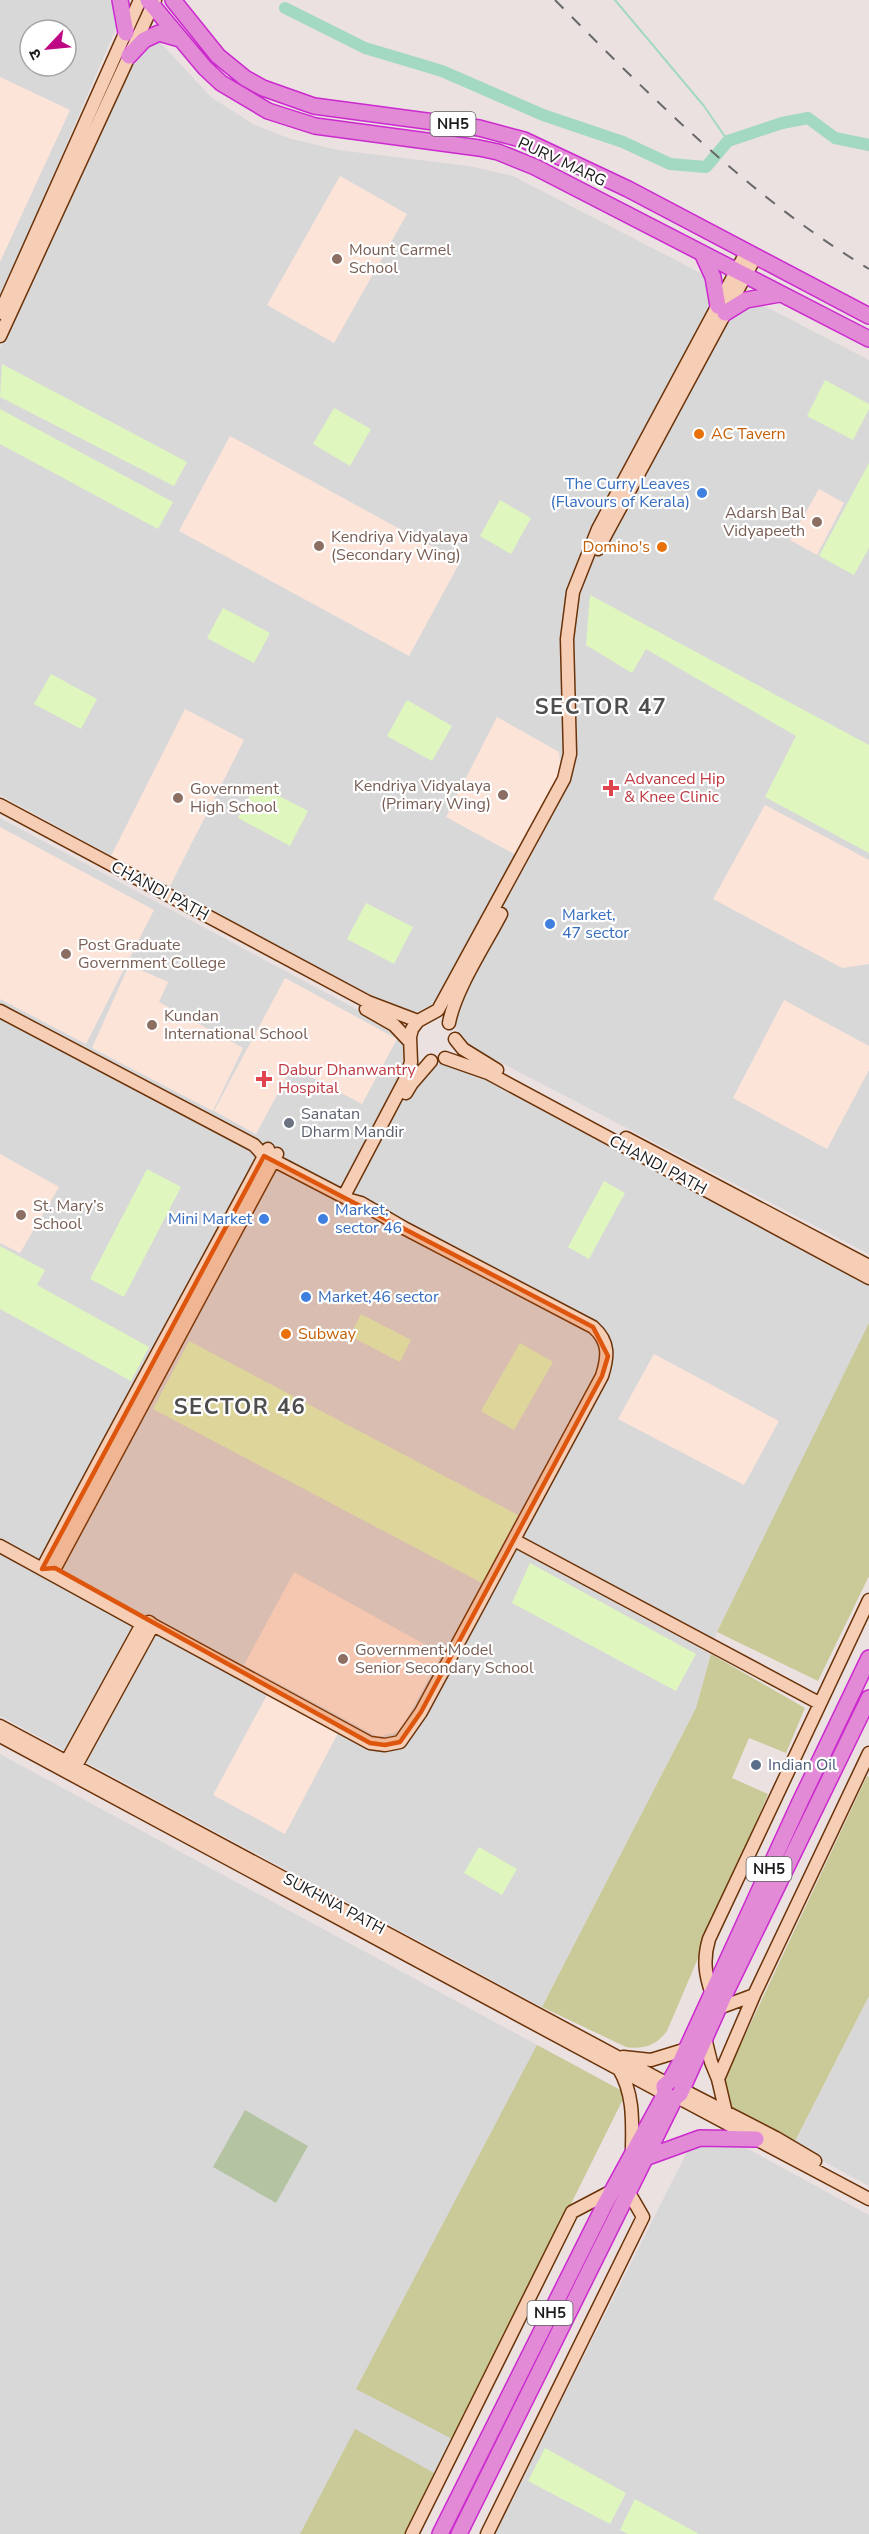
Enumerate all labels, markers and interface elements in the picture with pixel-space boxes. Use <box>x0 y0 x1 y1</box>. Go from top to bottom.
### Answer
north arrow <box>18 18 78 78</box>
text: उ <box>23 45 47 63</box>
road number: NH5 <box>430 112 476 136</box>
street label: PURV MARG <box>514 132 610 192</box>
place label: Mount Carmel School <box>349 239 451 279</box>
marker: Mount Carmel School <box>330 252 344 266</box>
place label: AC Tavern <box>711 423 786 445</box>
marker: AC Tavern <box>692 427 706 441</box>
place label: The Curry Leaves (Flavours of Kerala) <box>551 473 690 513</box>
marker: The Curry Leaves (Flavours of Kerala) <box>695 486 709 500</box>
place label: Adarsh Bal Vidyapeeth <box>722 502 805 542</box>
marker: Adarsh Bal Vidyapeeth <box>810 515 824 529</box>
place label: Kendriya Vidyalaya (Secondary Wing) <box>331 526 468 566</box>
place label: Domino's <box>583 536 650 558</box>
marker: Kendriya Vidyalaya (Secondary Wing) <box>312 539 326 553</box>
marker: Domino's <box>655 540 669 554</box>
district label: SECTOR 47 <box>535 692 667 722</box>
place label: Advanced Hip & Knee Clinic <box>624 768 725 808</box>
place label: Kendriya Vidyalaya (Primary Wing) <box>354 775 491 815</box>
place label: Government High School <box>190 778 279 818</box>
marker: Advanced Hip & Knee Clinic <box>602 779 620 797</box>
marker: Kendriya Vidyalaya (Primary Wing) <box>496 788 510 802</box>
marker: Government High School <box>171 791 185 805</box>
street label: CHANDI PATH <box>107 856 213 926</box>
place label: Market, 47 sector <box>562 904 629 944</box>
marker: Market, 47 sector <box>543 917 557 931</box>
place label: Post Graduate Government College <box>78 934 226 974</box>
marker: Post Graduate Government College <box>59 947 73 961</box>
place label: Kundan International School <box>164 1005 308 1045</box>
marker: Kundan International School <box>145 1018 159 1032</box>
place label: Dabur Dhanwantry Hospital <box>278 1059 417 1099</box>
marker: Dabur Dhanwantry Hospital <box>255 1070 273 1088</box>
place label: Sanatan Dharm Mandir <box>301 1103 404 1143</box>
marker: Sanatan Dharm Mandir <box>282 1116 296 1130</box>
street label: CHANDI PATH <box>605 1130 711 1200</box>
place label: St. Mary’s School <box>33 1195 104 1235</box>
place label: Market, sector 46 <box>335 1199 402 1239</box>
marker: St. Mary’s School <box>14 1208 28 1222</box>
place label: Mini Market <box>168 1208 252 1230</box>
marker: Mini Market <box>257 1212 271 1226</box>
marker: Market, sector 46 <box>316 1212 330 1226</box>
place label: Market,46 sector <box>318 1286 439 1308</box>
marker: Market,46 sector <box>299 1290 313 1304</box>
place label: Subway <box>298 1323 357 1345</box>
marker: Subway <box>279 1327 293 1341</box>
district label: SECTOR 46 <box>174 1392 306 1422</box>
place label: Government Model Senior Secondary School <box>355 1639 534 1679</box>
marker: Government Model Senior Secondary School <box>336 1652 350 1666</box>
place label: Indian Oil <box>768 1754 837 1776</box>
marker: Indian Oil <box>749 1758 763 1772</box>
road number: NH5 <box>746 1857 792 1881</box>
street label: SUKHNA PATH <box>279 1868 389 1940</box>
road number: NH5 <box>528 2301 572 2325</box>

